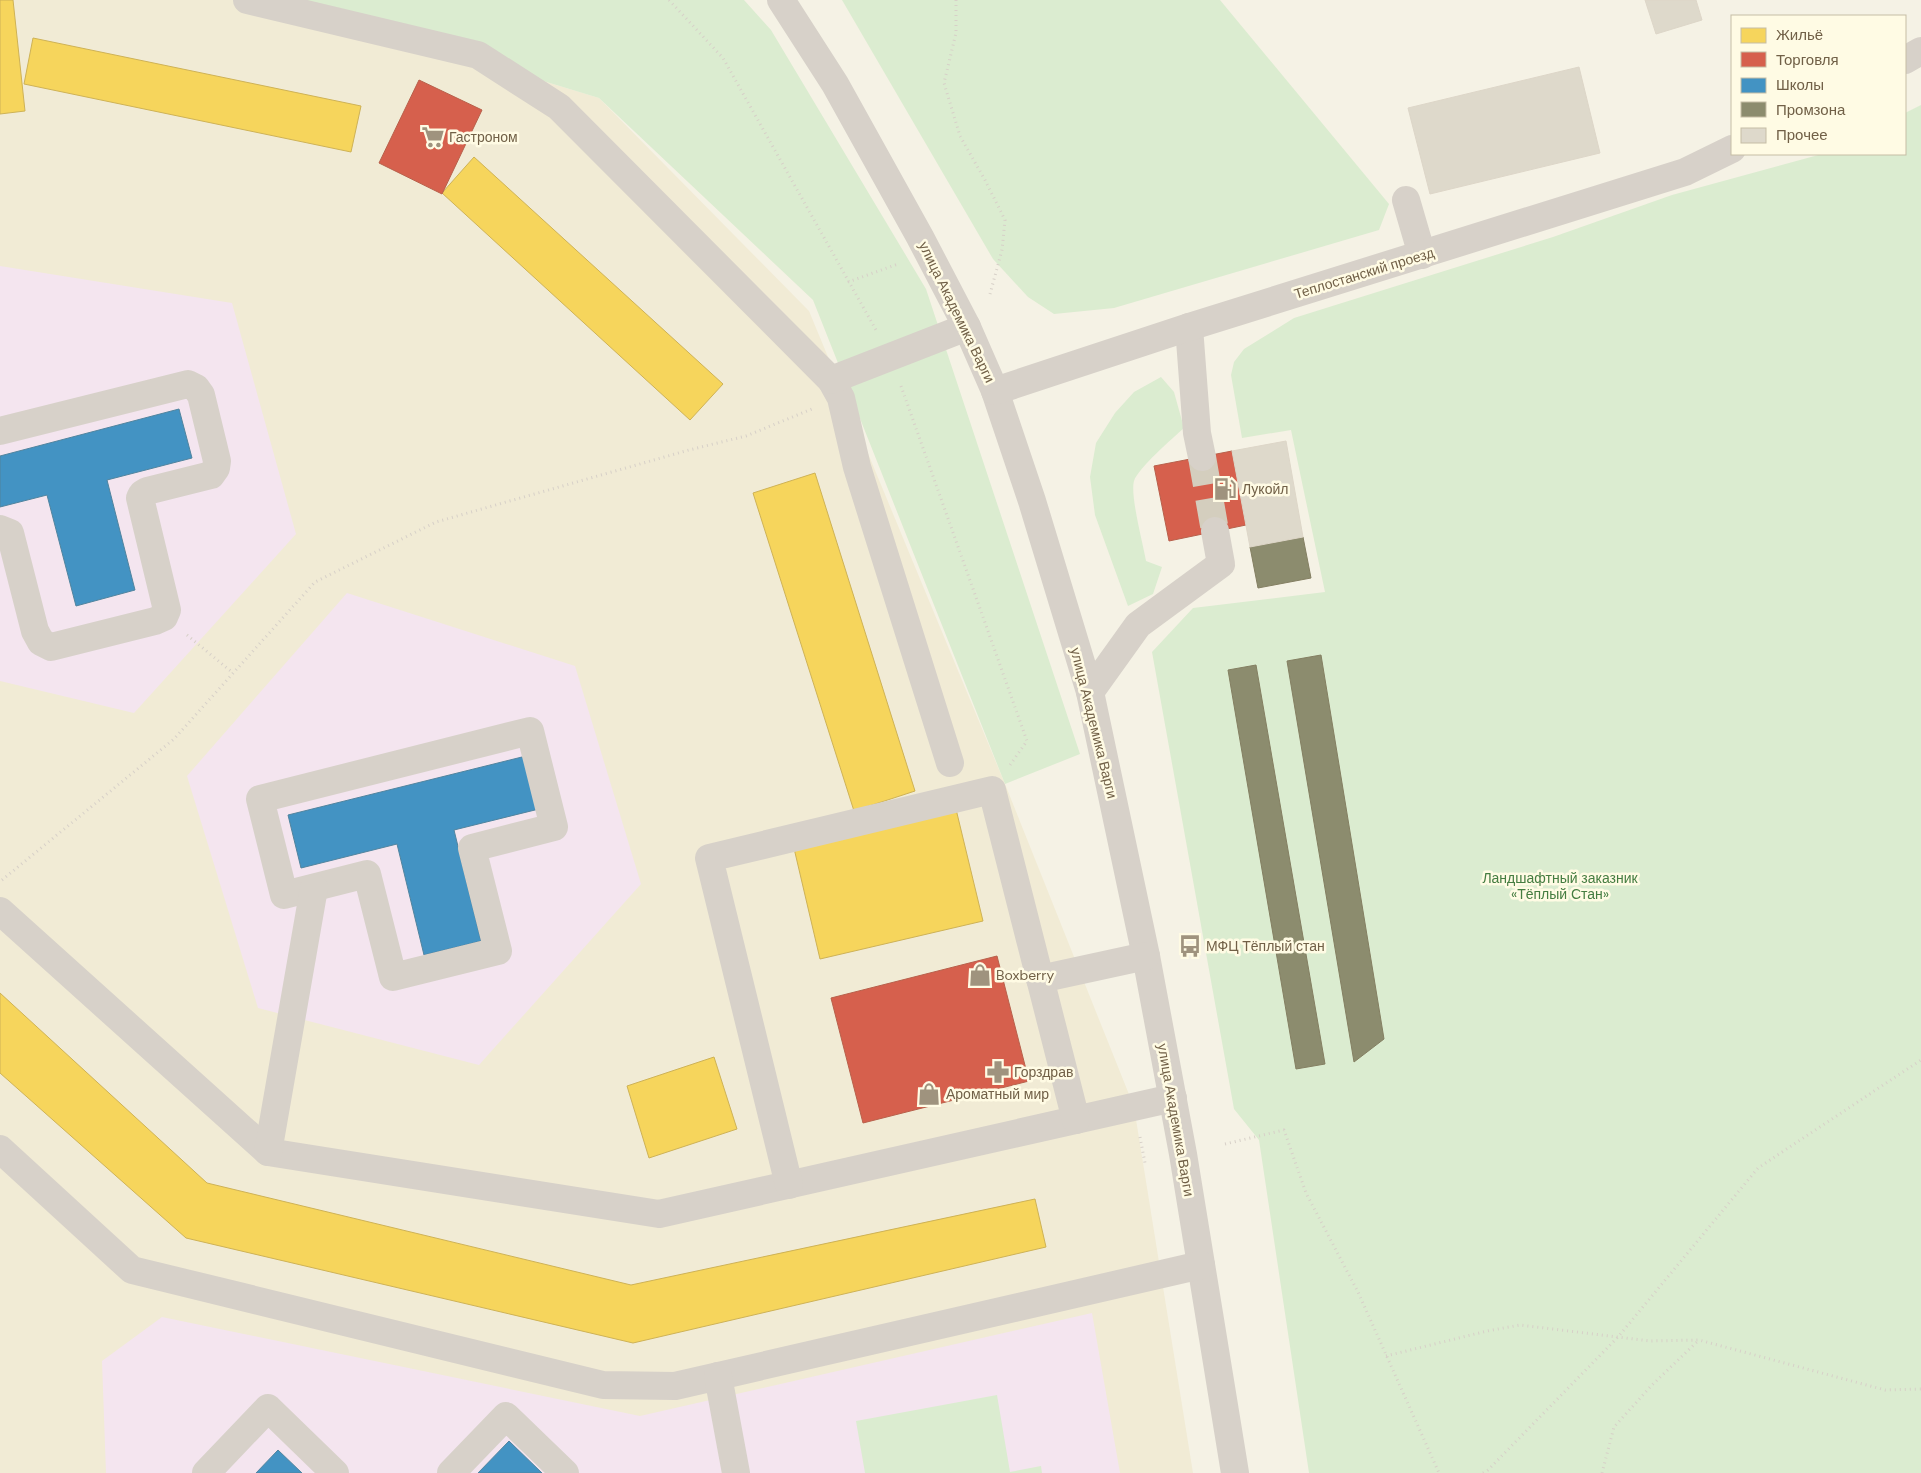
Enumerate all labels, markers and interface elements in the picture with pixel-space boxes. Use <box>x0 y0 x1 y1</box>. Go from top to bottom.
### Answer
legend <box>1731 15 1906 155</box>
text: Жильё <box>1776 25 1823 45</box>
text: Торговля <box>1776 50 1839 70</box>
text: Школы <box>1776 75 1824 95</box>
text: Промзона <box>1776 100 1846 120</box>
supermarket icon: Гастроном <box>420 124 446 150</box>
text: Прочее <box>1776 125 1828 145</box>
place label: Гастроном <box>449 128 518 146</box>
street label: улица Академика Варги <box>915 238 999 386</box>
street label: Теплостанский проезд <box>1292 243 1436 303</box>
fuel station icon: Лукойл <box>1212 476 1238 502</box>
place label: Лукойл <box>1242 480 1288 498</box>
street label: улица Академика Варги <box>1067 646 1121 800</box>
park label: Ландшафтный заказник «Тёплый Стан» <box>1482 869 1638 903</box>
bus stop icon: МФЦ Тёплый стан <box>1177 933 1203 959</box>
place label: МФЦ Тёплый стан <box>1206 937 1325 955</box>
shop icon: Boxberry <box>967 962 993 988</box>
place label: Boxberry <box>996 966 1054 984</box>
street label: улица Академика Варги <box>1154 1042 1198 1198</box>
pharmacy icon: Горздрав <box>985 1059 1011 1085</box>
place label: Горздрав <box>1014 1063 1073 1081</box>
shop icon: Ароматный мир <box>916 1081 942 1107</box>
place label: Ароматный мир <box>946 1085 1049 1103</box>

